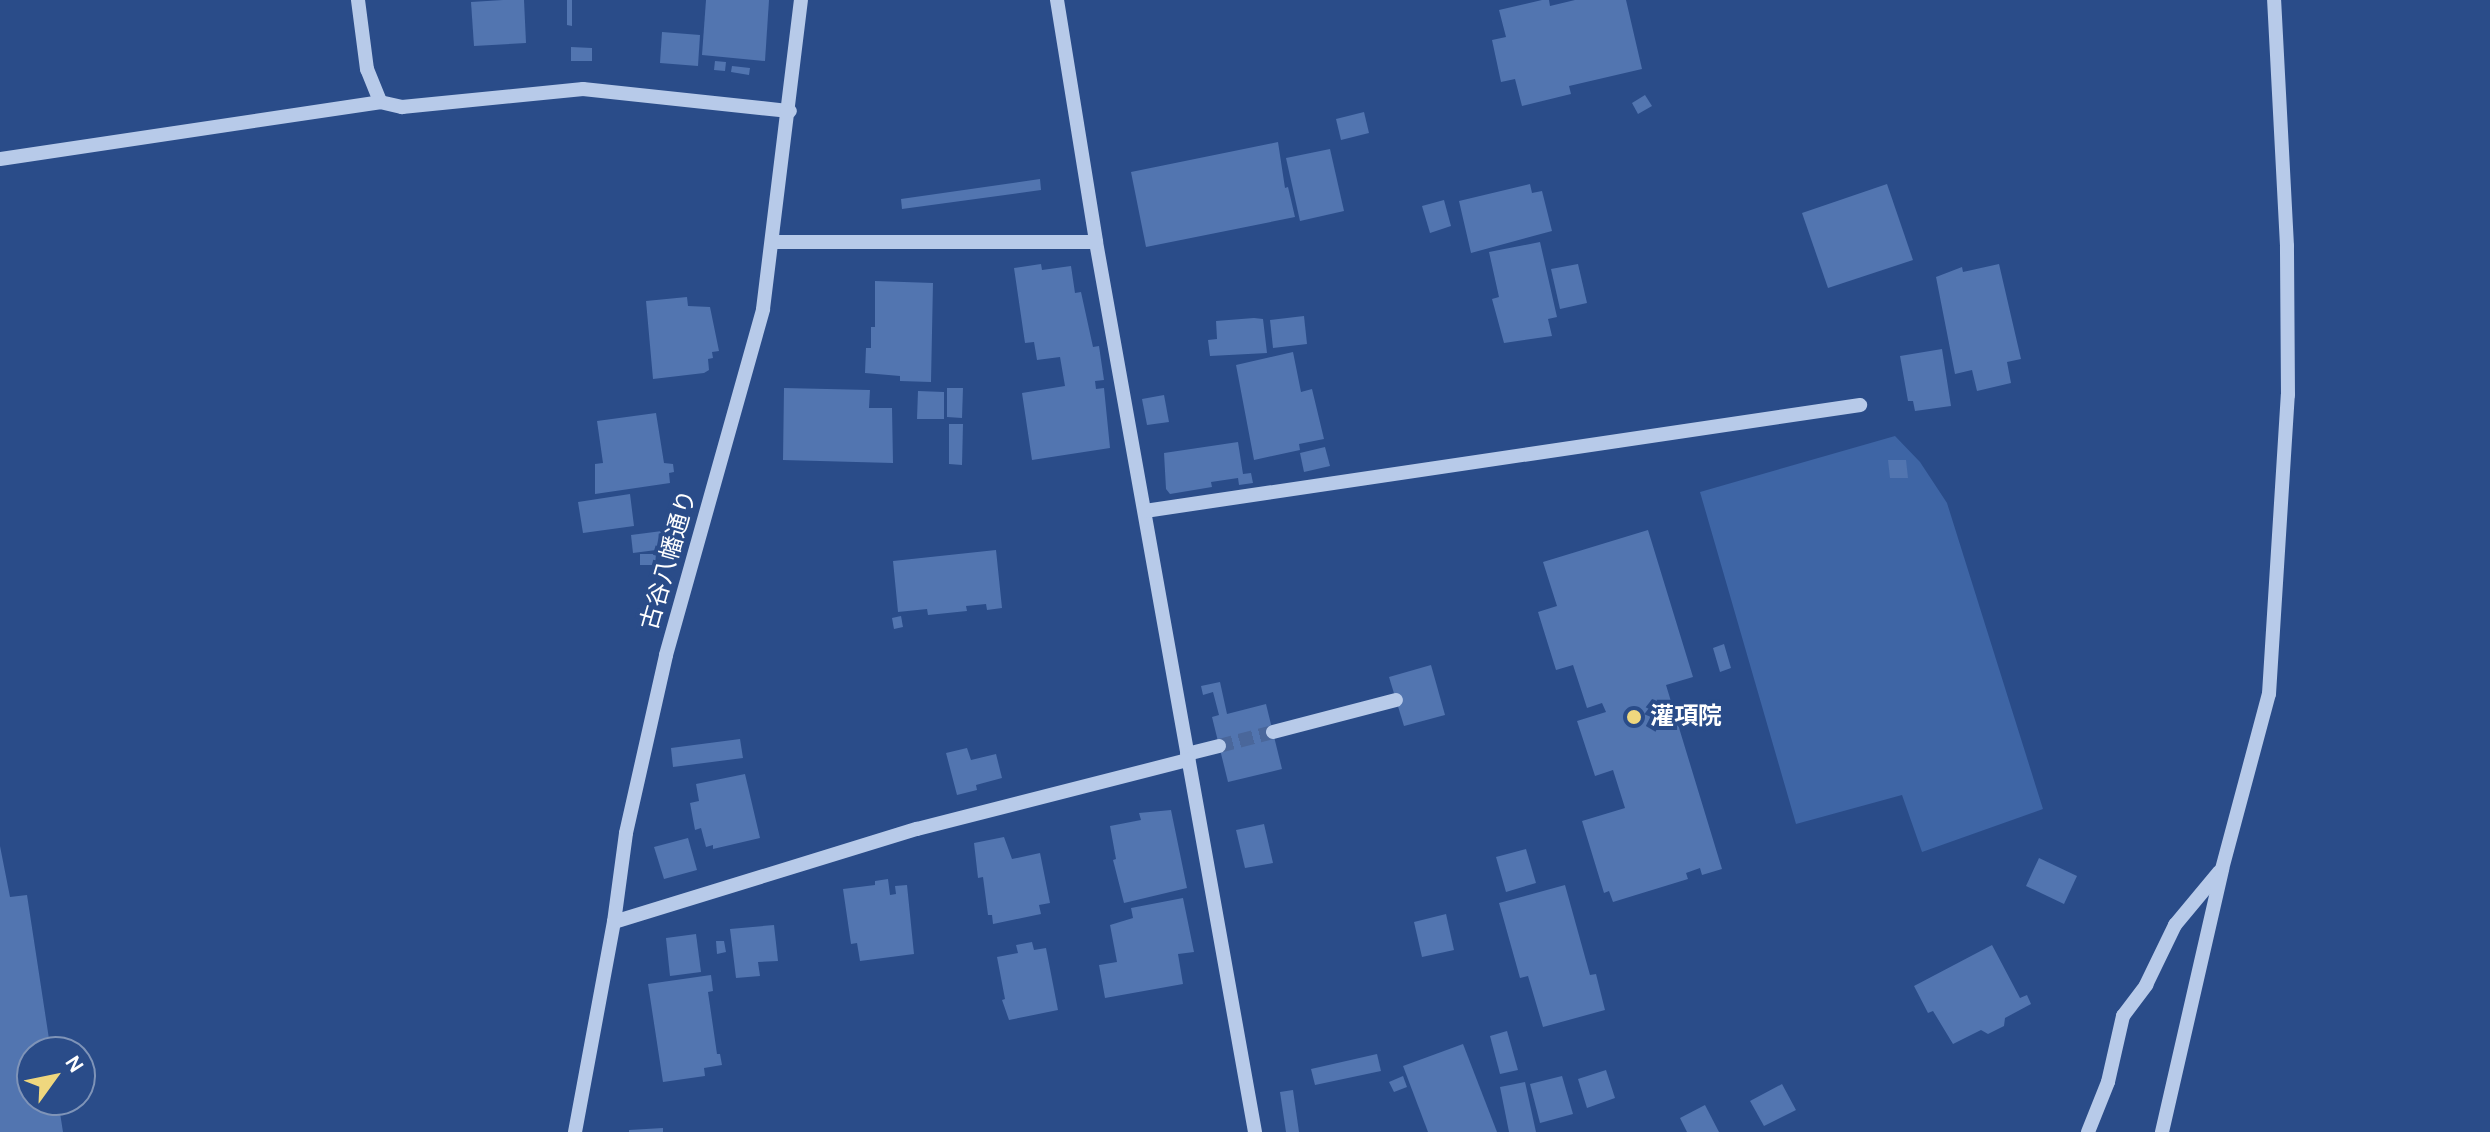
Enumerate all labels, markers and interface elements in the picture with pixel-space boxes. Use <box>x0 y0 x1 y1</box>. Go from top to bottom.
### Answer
street label: 古谷八幡通り <box>635 487 703 633</box>
place label: 灌項院 <box>1650 703 1722 731</box>
marker: 灌項院 <box>1625 708 1643 726</box>
north arrow <box>16 1036 96 1116</box>
text: N <box>59 1050 90 1078</box>

